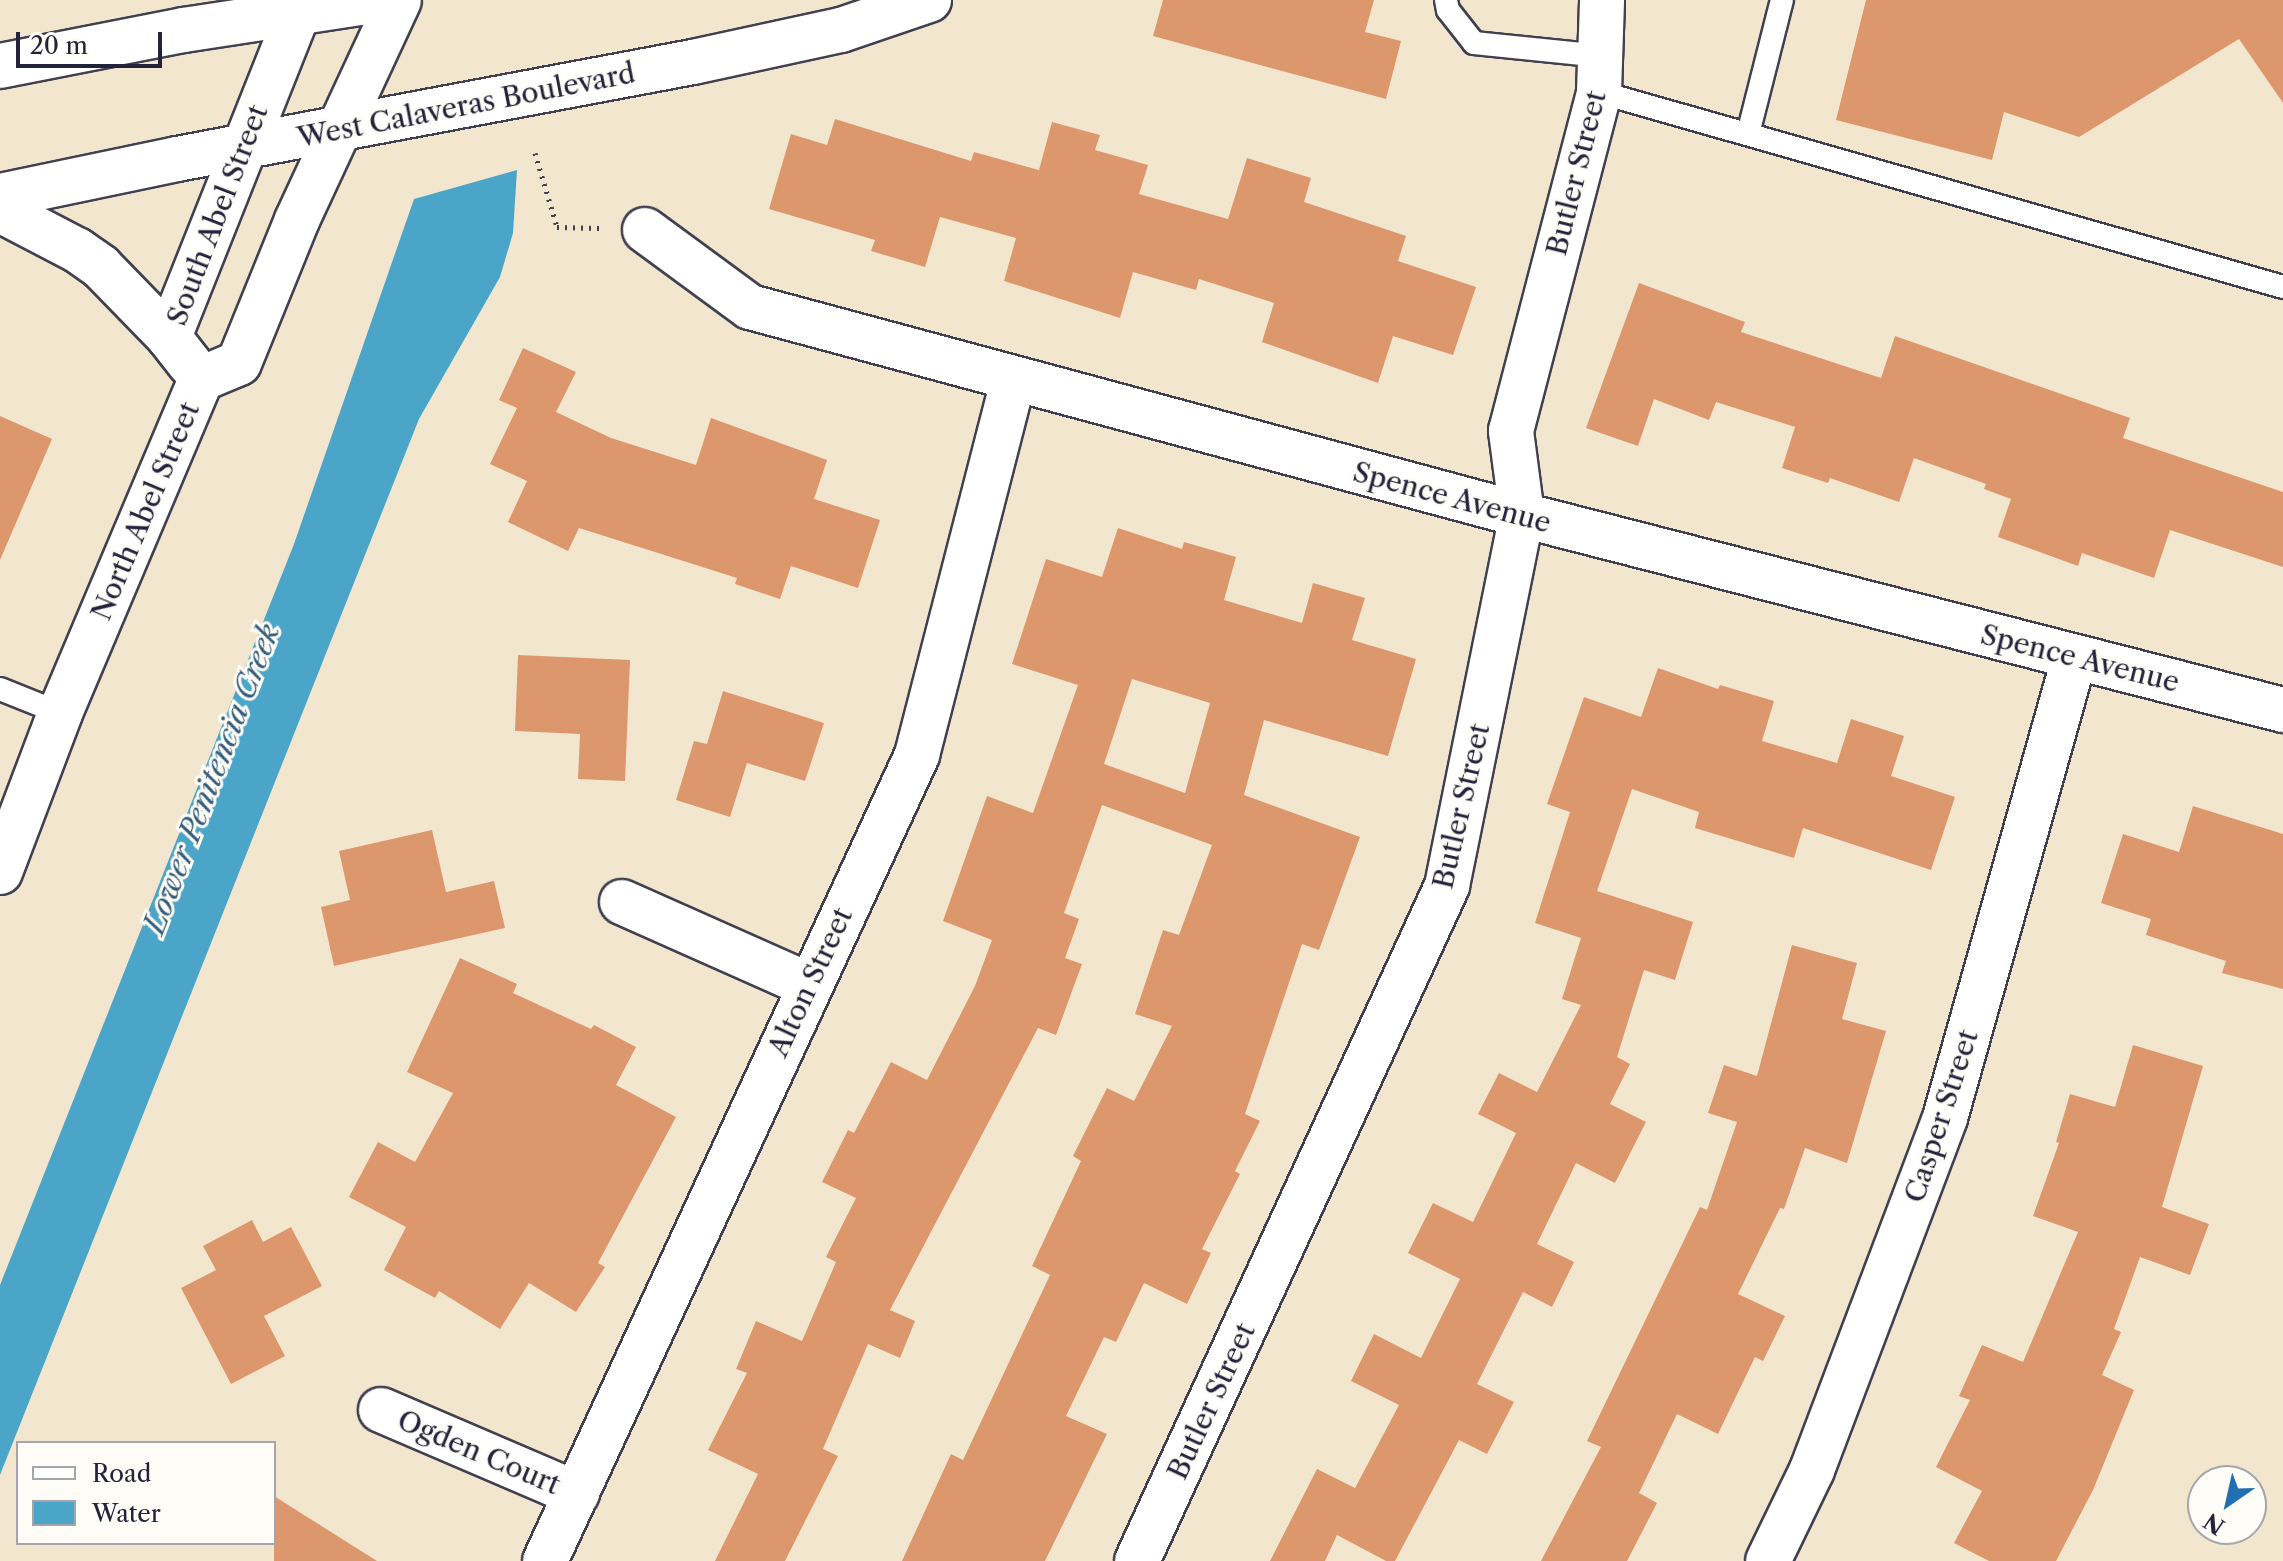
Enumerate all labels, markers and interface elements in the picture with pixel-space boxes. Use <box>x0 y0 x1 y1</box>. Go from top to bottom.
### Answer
scale bar <box>20 16 166 66</box>
text: 20 m <box>30 31 88 60</box>
street label: West Calaveras Boulevard <box>294 56 638 154</box>
street label: Butler Street <box>1539 87 1613 259</box>
street label: South Abel Street <box>159 100 275 330</box>
street label: North Abel Street <box>84 396 206 626</box>
street label: Spence Avenue <box>1349 454 1555 540</box>
street label: Spence Avenue <box>1977 617 2183 699</box>
water label: Lower Penitencia Creek <box>136 619 288 939</box>
street label: Butler Street <box>1426 720 1496 892</box>
street label: Alton Street <box>761 902 859 1062</box>
street label: Casper Street <box>1897 1025 1985 1207</box>
street label: Butler Street <box>1160 1317 1262 1485</box>
street label: Ogden Court <box>393 1403 565 1501</box>
legend <box>16 1441 276 1545</box>
text: Road <box>92 1459 151 1488</box>
north arrow <box>2187 1465 2267 1545</box>
text: Water <box>92 1499 161 1528</box>
text: N <box>2199 1507 2230 1540</box>

